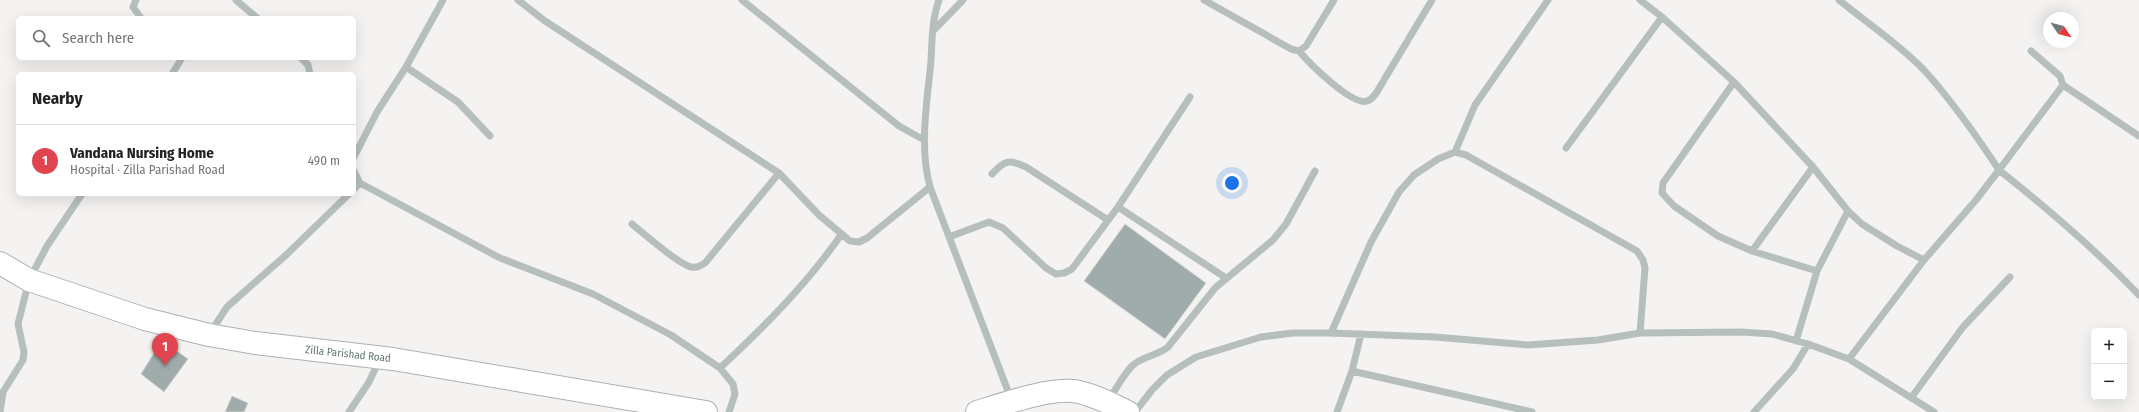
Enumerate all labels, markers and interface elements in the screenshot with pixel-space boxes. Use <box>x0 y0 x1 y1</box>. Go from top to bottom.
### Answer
north arrow <box>2043 12 2079 48</box>
search box <box>16 16 356 60</box>
icon: search <box>30 27 52 49</box>
text: Search here <box>62 29 134 47</box>
text: Nearby <box>32 88 83 109</box>
text: Vandana Nursing Home <box>70 144 214 162</box>
text: 1 <box>42 153 48 168</box>
text: 490 m <box>308 153 340 168</box>
text: Hospital · Zilla Parishad Road <box>70 162 225 177</box>
your location <box>1222 173 1242 193</box>
map controls <box>2091 328 2127 400</box>
button: + <box>2091 328 2127 364</box>
pin: 1 <box>152 333 178 366</box>
street label: Zilla Parishad Road <box>305 343 391 365</box>
button: − <box>2091 364 2127 400</box>

